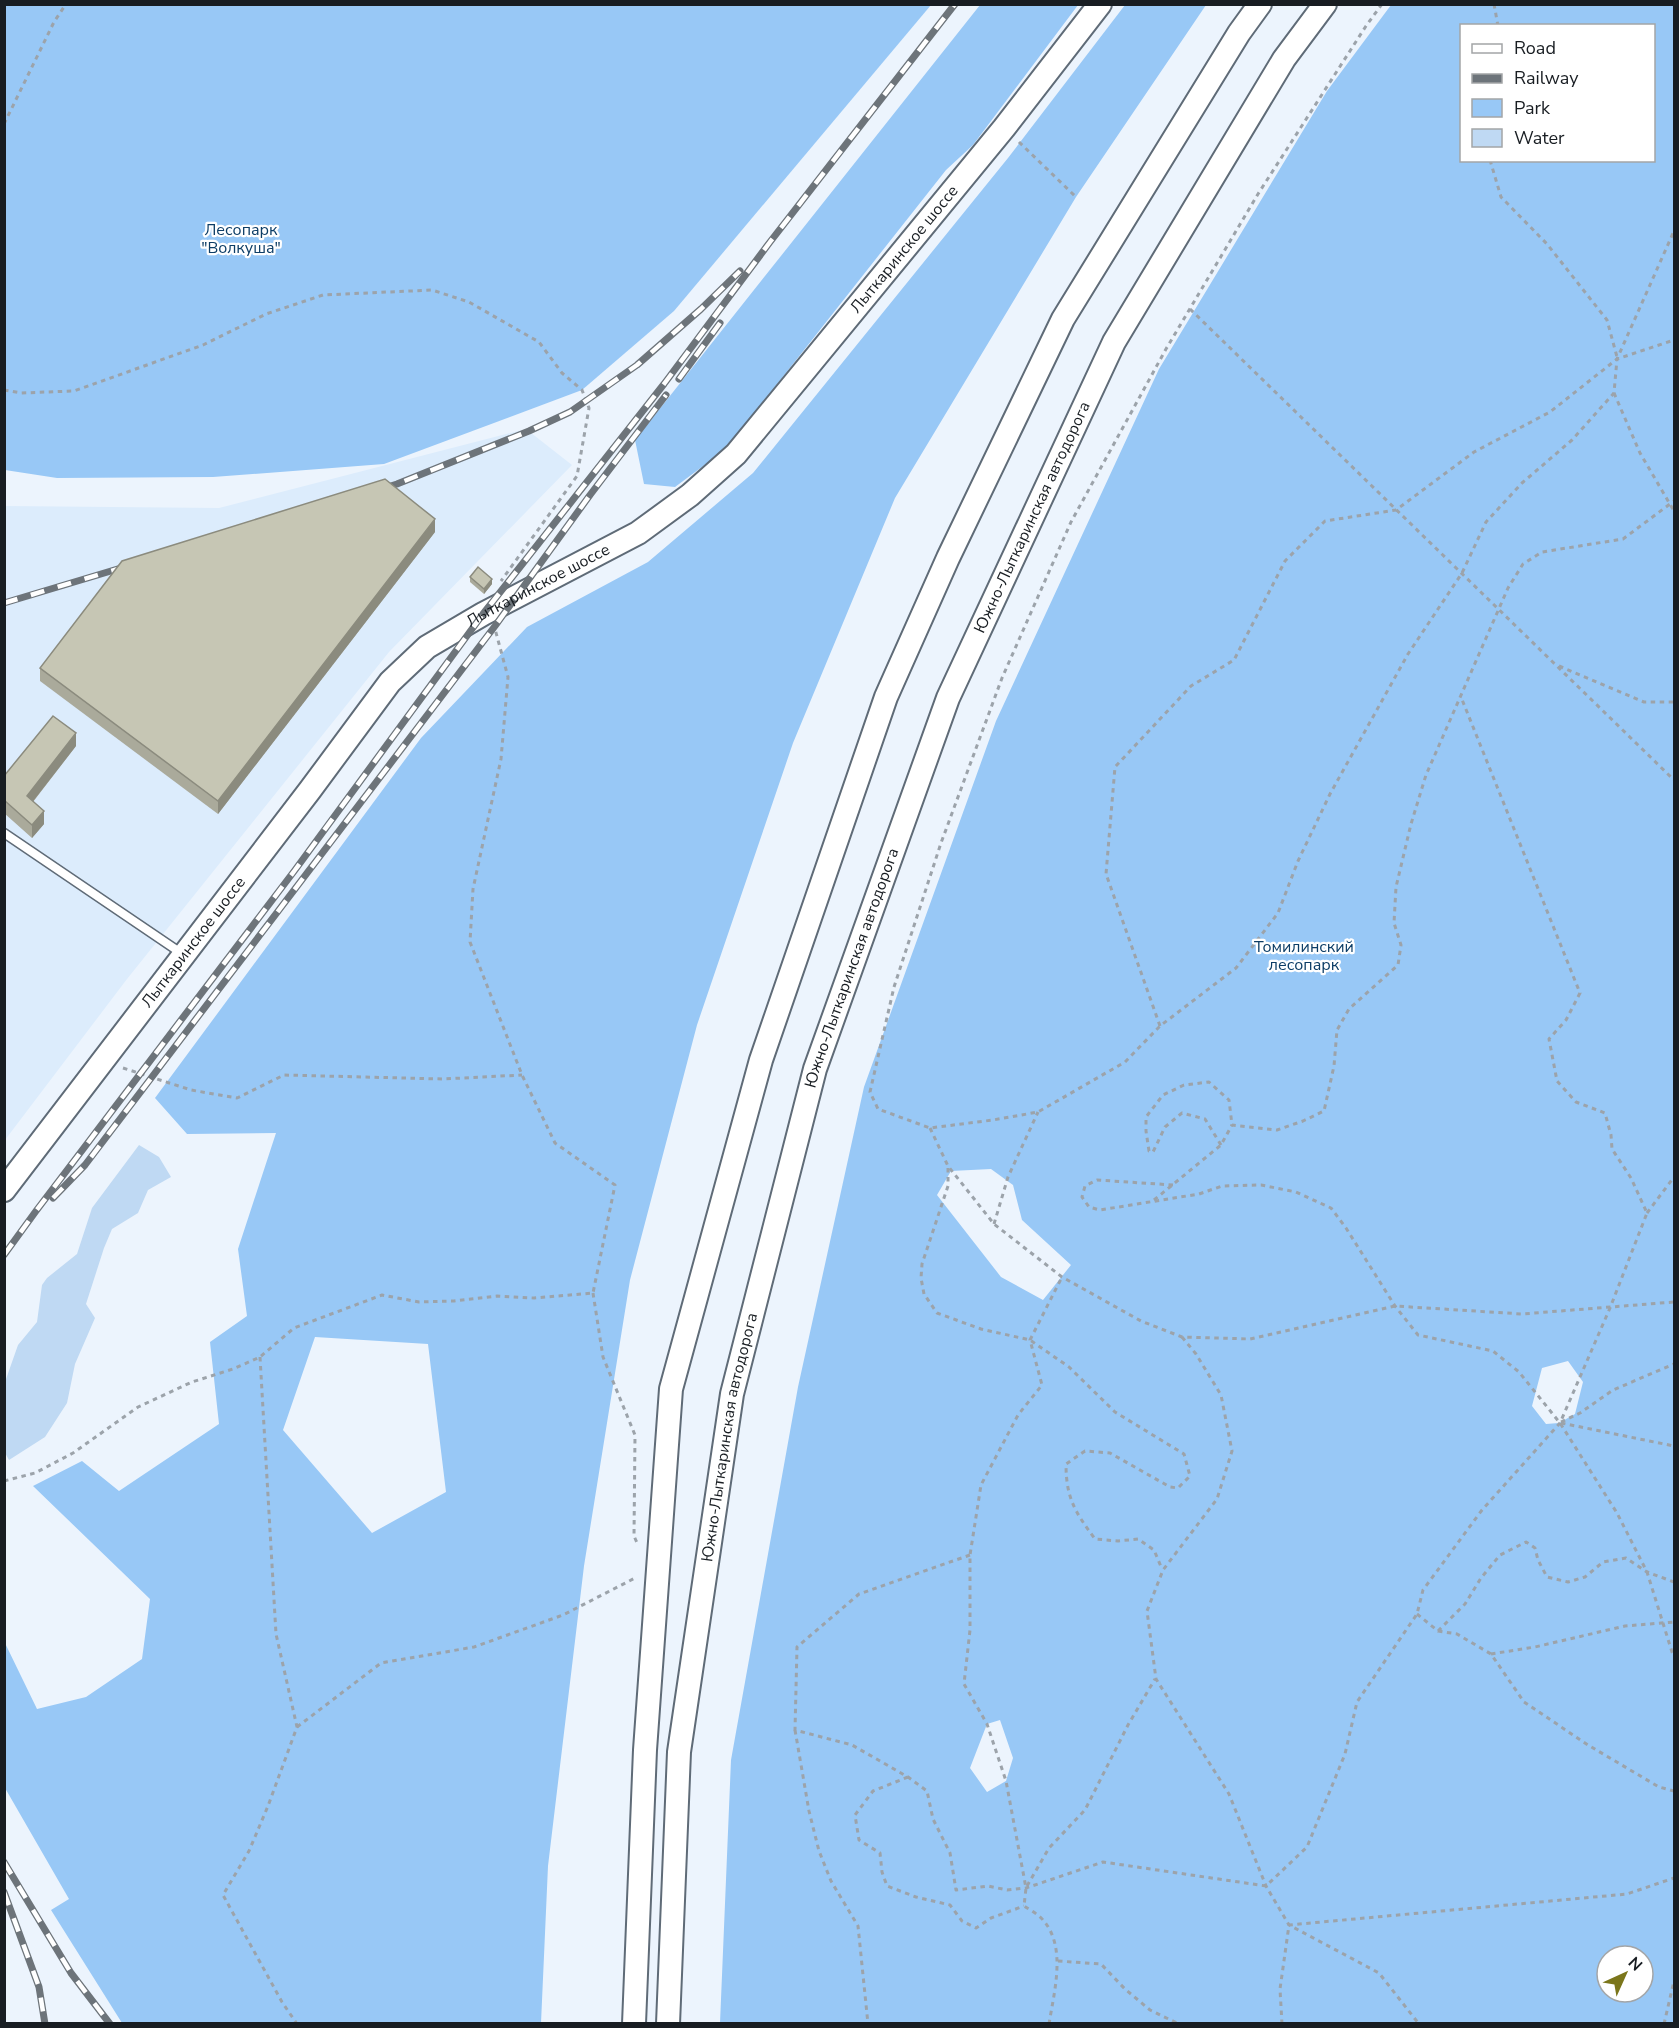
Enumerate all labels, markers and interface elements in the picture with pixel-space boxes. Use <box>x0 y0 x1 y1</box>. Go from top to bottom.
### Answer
legend <box>1460 24 1655 162</box>
text: Road <box>1514 36 1556 60</box>
text: Railway <box>1514 66 1579 90</box>
text: Park <box>1514 96 1551 120</box>
text: Water <box>1514 126 1565 150</box>
street label: Лыткаринское шоссе <box>845 181 964 318</box>
park label: Лесопарк "Волкуша" <box>201 219 281 259</box>
street label: Южно-Лыткаринская автодорога <box>969 398 1096 637</box>
street label: Лыткаринское шоссе <box>462 539 614 632</box>
street label: Южно-Лыткаринская автодорога <box>800 845 904 1090</box>
street label: Лыткаринское шоссе <box>136 872 251 1012</box>
park label: Томилинский лесопарк <box>1254 936 1354 976</box>
street label: Южно-Лыткаринская автодорога <box>696 1310 763 1563</box>
north arrow <box>1595 1944 1655 2004</box>
text: N <box>1623 1952 1647 1976</box>

